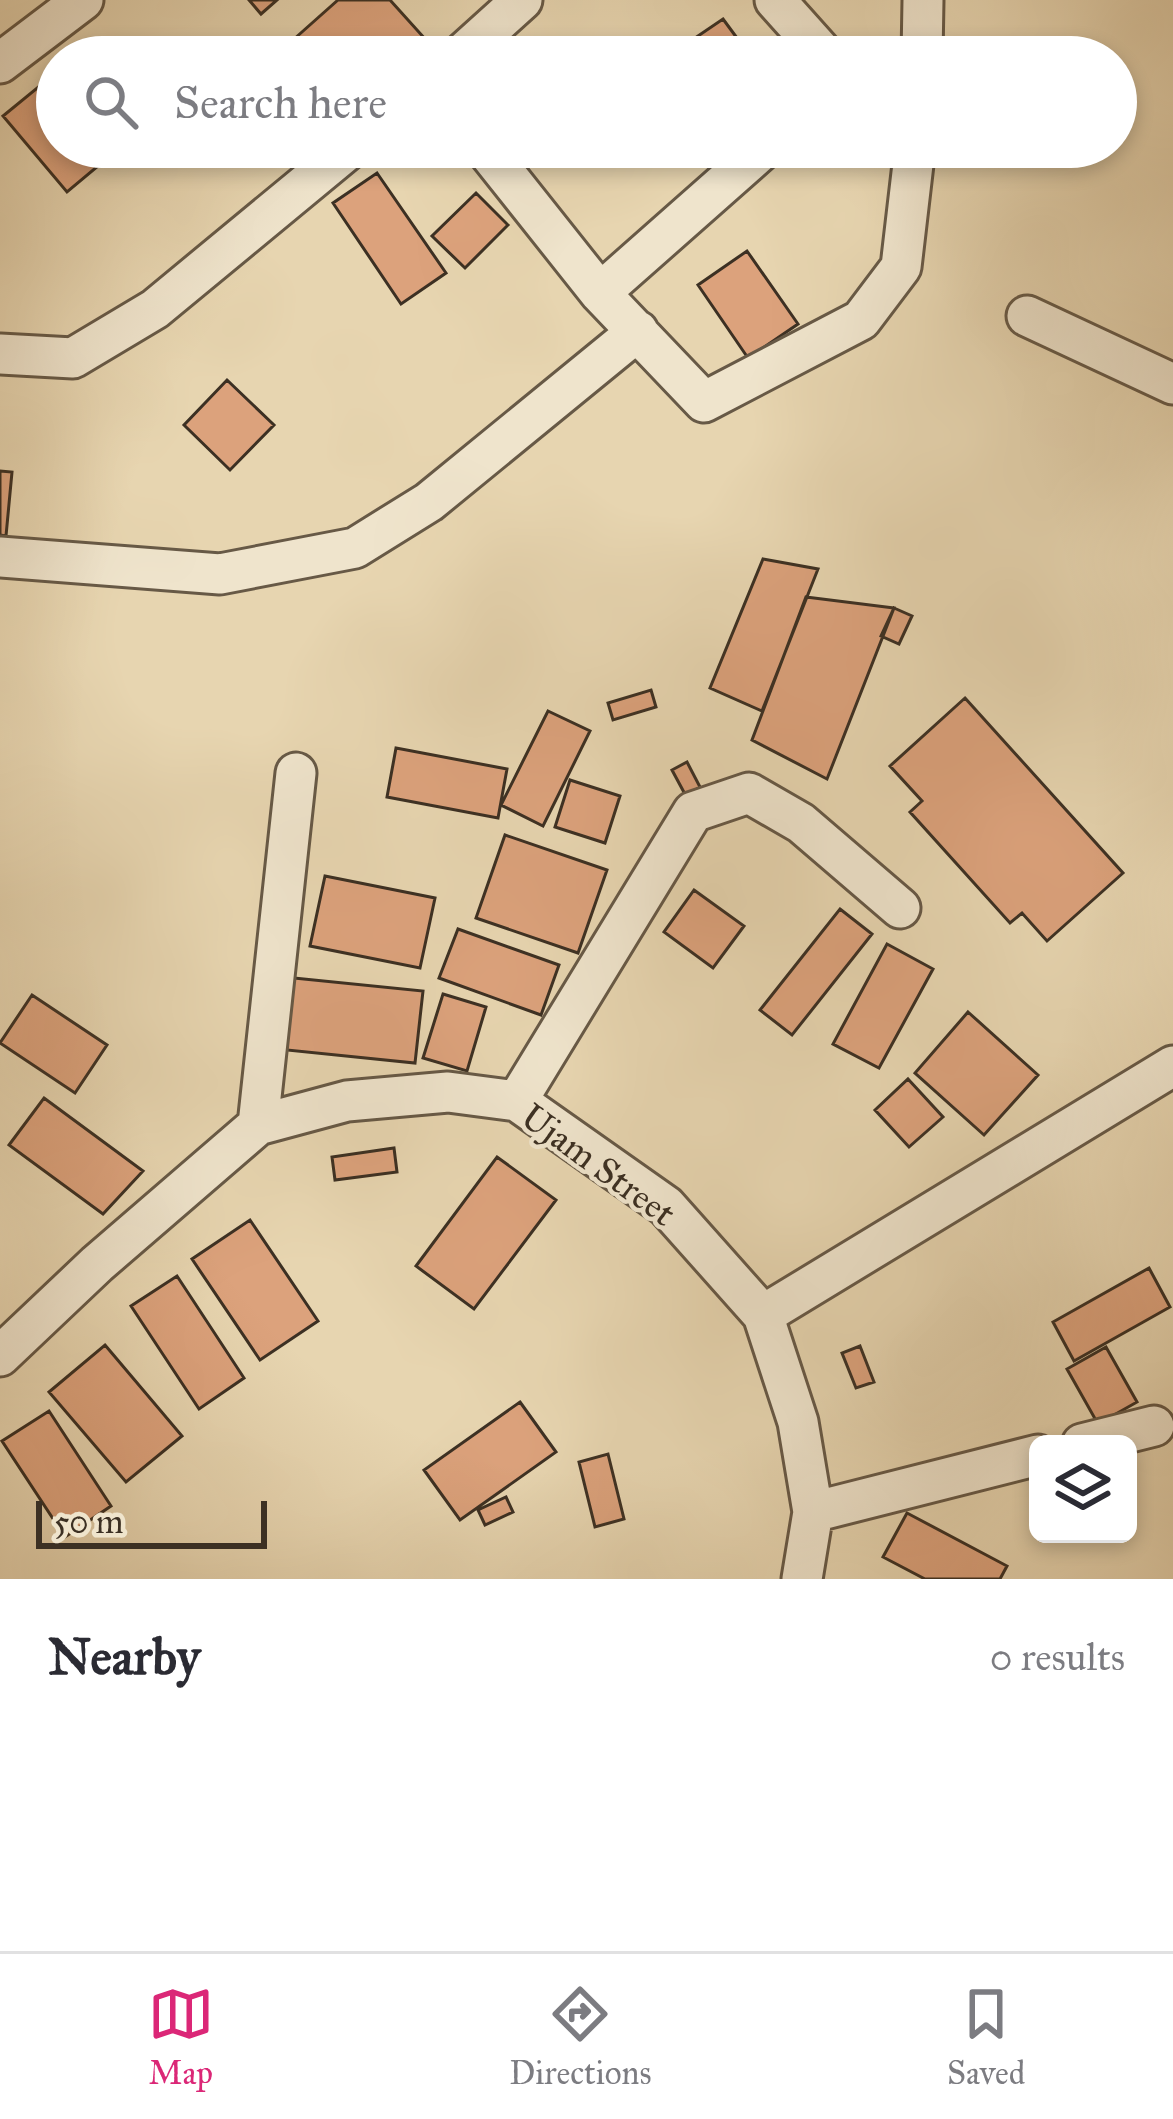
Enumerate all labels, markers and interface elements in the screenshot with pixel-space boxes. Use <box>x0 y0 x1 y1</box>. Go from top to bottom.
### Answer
search box <box>36 36 1137 168</box>
icon: search <box>78 69 144 135</box>
text: Search here <box>174 75 387 130</box>
street label: Ujam Street <box>513 1094 684 1236</box>
map controls <box>1029 1435 1137 1543</box>
button: layers <box>1029 1435 1137 1543</box>
scale bar <box>36 1495 267 1548</box>
text: 50 m <box>54 1502 123 1542</box>
text: Nearby <box>48 1626 200 1688</box>
text: 0 results <box>990 1633 1125 1681</box>
tab: Map <box>148 1981 214 2093</box>
tab: Directions <box>509 1981 651 2093</box>
tab: Saved <box>947 1981 1025 2093</box>

